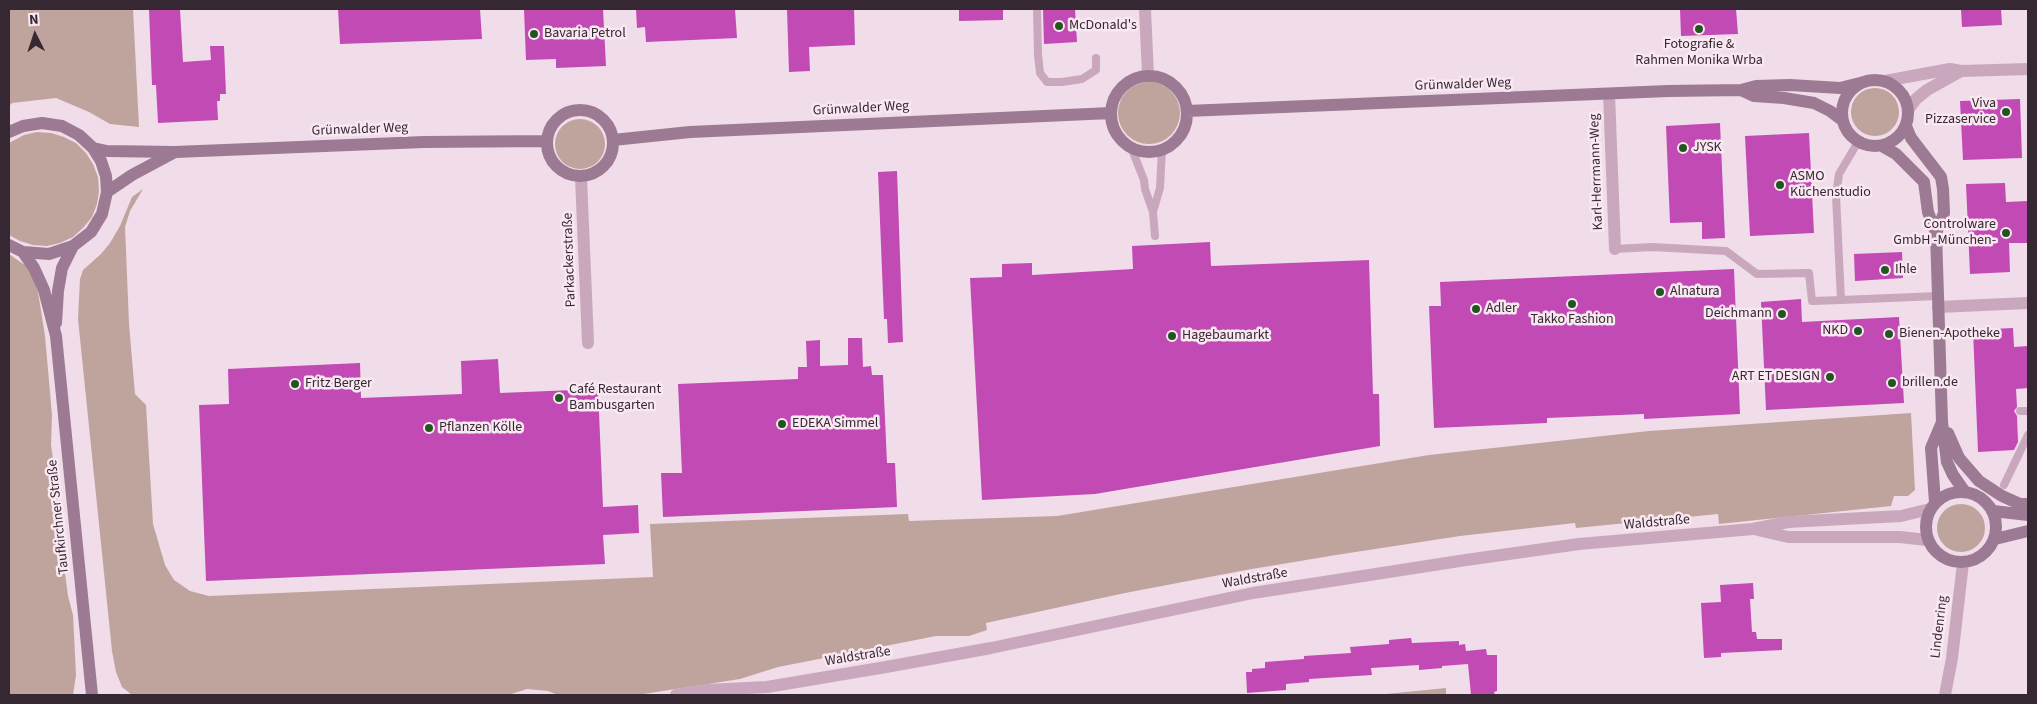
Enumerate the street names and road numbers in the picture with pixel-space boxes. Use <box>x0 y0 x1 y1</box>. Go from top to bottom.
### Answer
street label: Grünwalder Weg <box>1414 75 1512 95</box>
street label: Grünwalder Weg <box>812 98 910 120</box>
street label: Karl-Herrmann-Weg <box>1587 113 1607 231</box>
street label: Grünwalder Weg <box>311 120 409 140</box>
street label: Parkackerstraße <box>560 212 580 308</box>
street label: Taufkirchner Straße <box>45 459 73 575</box>
street label: Waldstraße <box>1623 512 1691 534</box>
street label: Waldstraße <box>1221 565 1289 593</box>
street label: Lindenring <box>1928 595 1952 659</box>
street label: Waldstraße <box>824 644 892 670</box>

